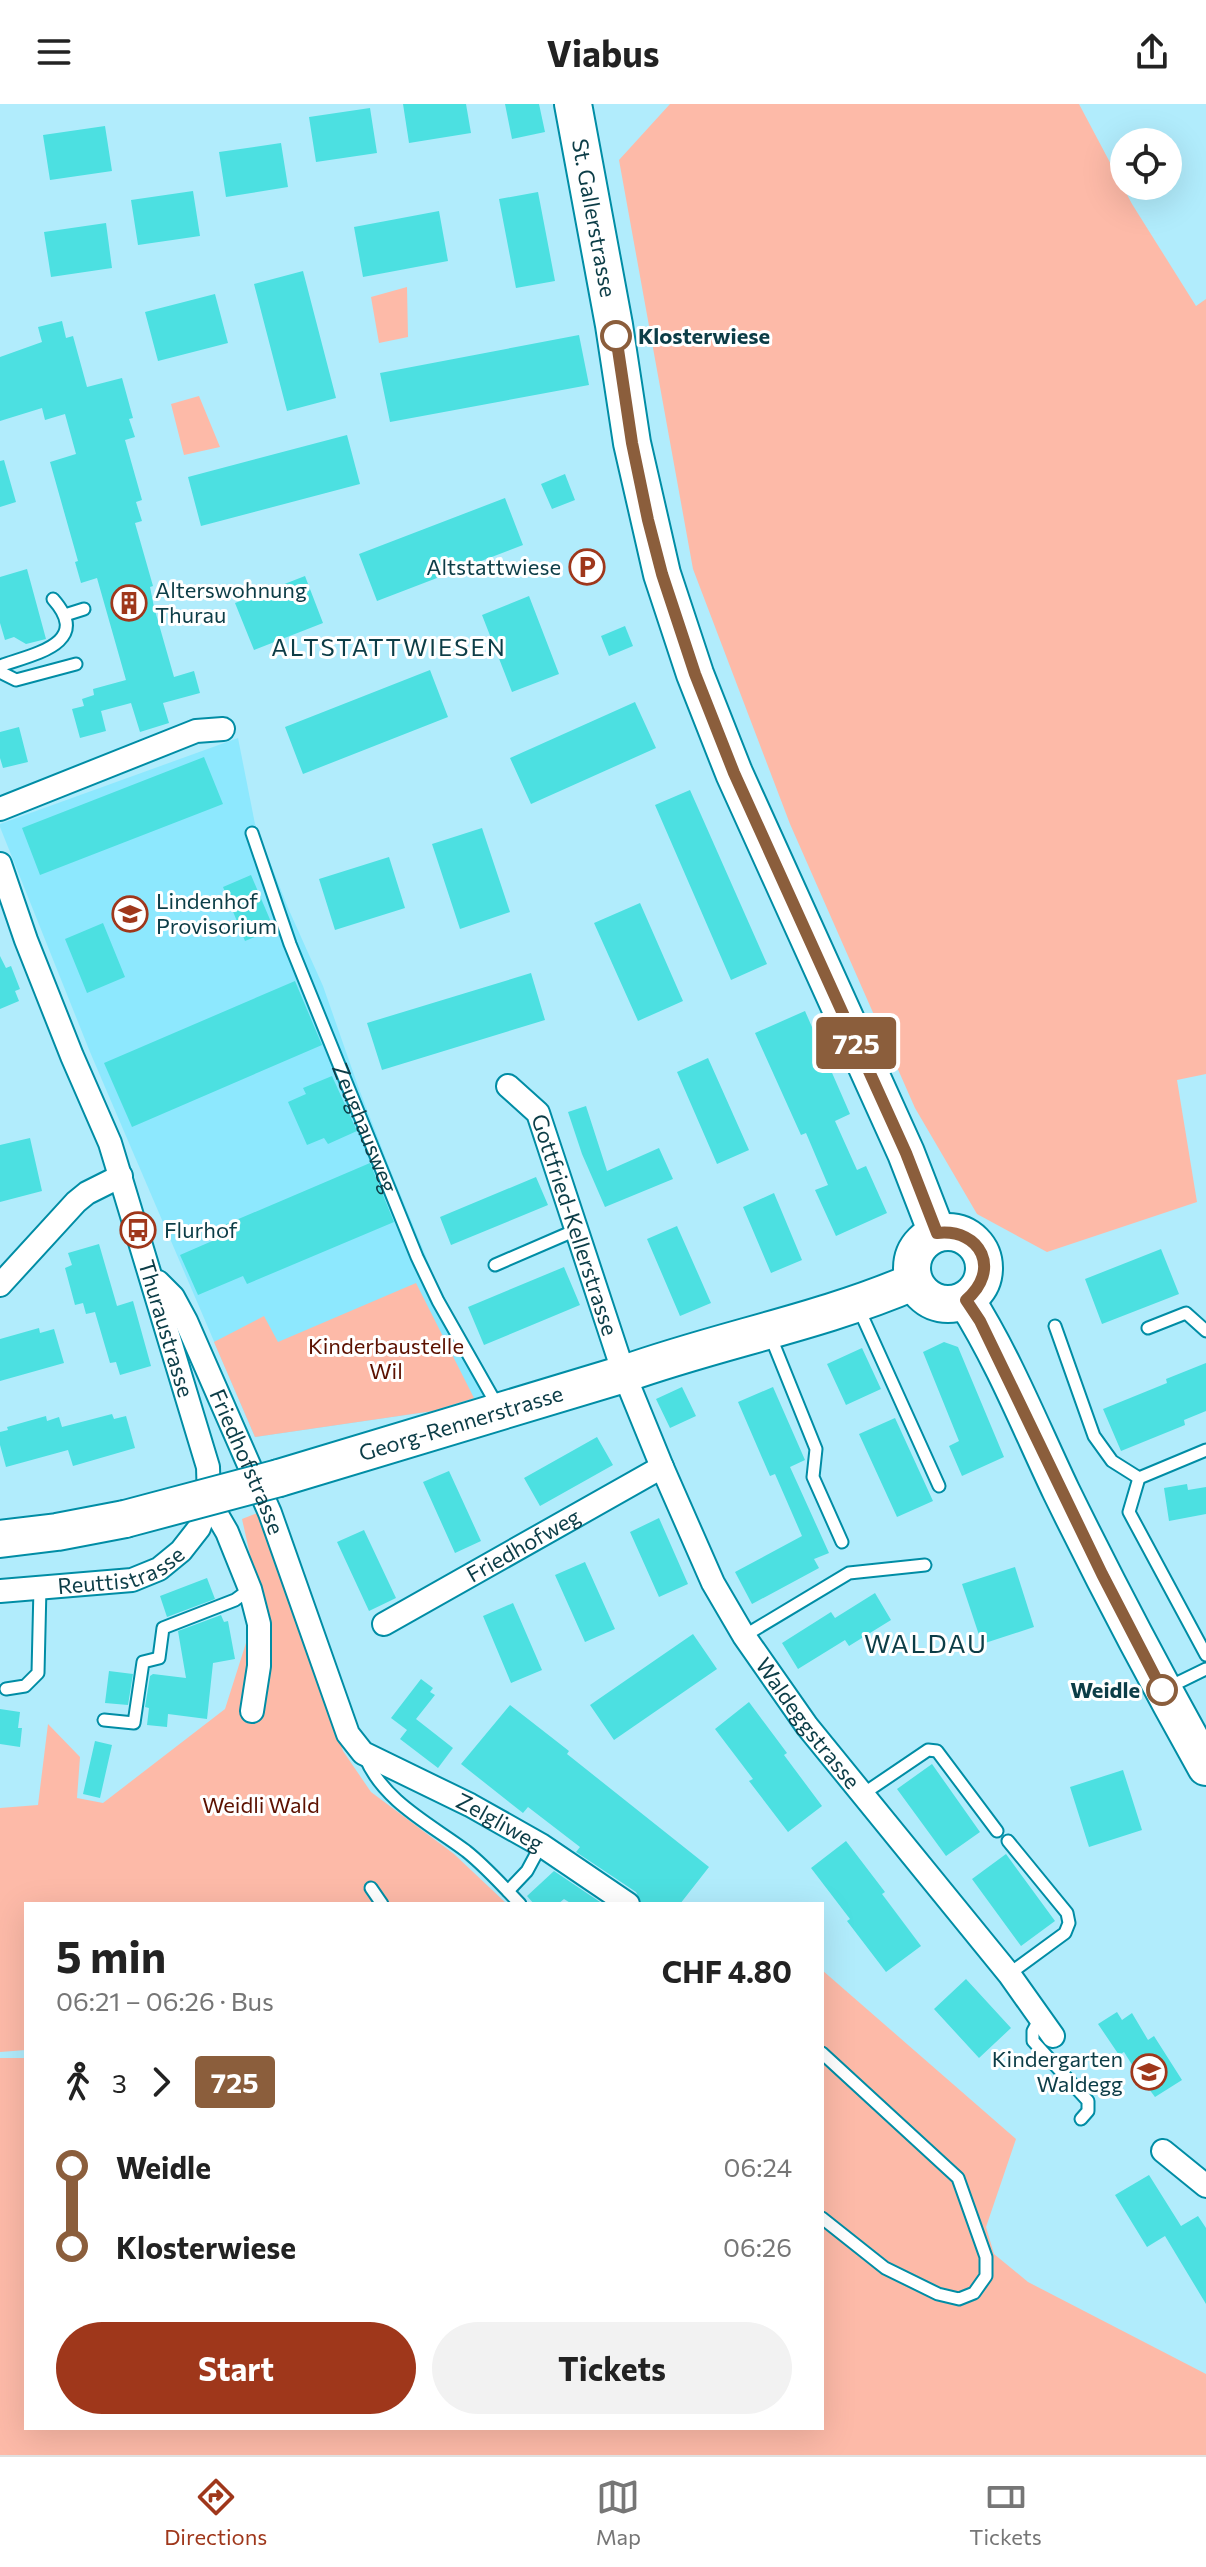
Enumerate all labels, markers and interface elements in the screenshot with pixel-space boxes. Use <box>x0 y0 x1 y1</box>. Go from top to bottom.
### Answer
icon: menu <box>32 30 76 74</box>
text: Viabus <box>546 30 660 74</box>
icon: share <box>1130 30 1174 74</box>
map controls <box>1110 128 1182 200</box>
button: locate <box>1110 128 1182 200</box>
street label: St. Gallerstrasse <box>567 136 623 299</box>
marker: Klosterwiese <box>601 321 631 351</box>
place label: Klosterwiese <box>638 322 770 349</box>
parking icon: Altstattwiese <box>568 548 606 586</box>
place label: Altstattwiese <box>426 553 561 580</box>
place label: Alterswohnung Thurau <box>155 576 307 628</box>
building icon: Alterswohnung Thurau <box>110 584 148 622</box>
district label: ALTSTATTWIESEN <box>271 632 507 661</box>
place label: Lindenhof Provisorium <box>156 887 277 939</box>
school or university icon: Lindenhof Provisorium <box>111 895 149 933</box>
line badge: 725 <box>810 1017 902 1069</box>
text: 725 <box>832 1026 880 1060</box>
street label: Zeughausweg <box>327 1059 404 1197</box>
street label: Gottfried-Kellerstrasse <box>526 1110 624 1339</box>
bus stop icon: Flurhof <box>119 1211 157 1249</box>
place label: Flurhof <box>164 1216 238 1243</box>
street label: Thuraustrasse <box>133 1257 200 1400</box>
park label: Kinderbaustelle Wil <box>308 1332 464 1384</box>
street label: Georg-Rennerstrasse <box>355 1379 566 1466</box>
street label: Friedhofstrasse <box>204 1385 290 1538</box>
street label: Friedhofweg <box>461 1502 585 1588</box>
street label: Reuttistrasse <box>56 1540 189 1599</box>
district label: WALDAU <box>864 1627 988 1658</box>
street label: Waldeggstrasse <box>750 1652 867 1794</box>
marker: Weidle <box>1147 1675 1177 1705</box>
place label: Weidle <box>1070 1676 1140 1703</box>
street label: Zelgliweg <box>452 1786 549 1857</box>
park label: Weidli Wald <box>202 1791 320 1818</box>
text: 5 min <box>56 1928 166 1982</box>
text: CHF 4.80 <box>662 1952 792 1989</box>
text: 06:21 – 06:26 · Bus <box>56 1985 274 2016</box>
place label: Kindergarten Waldegg <box>992 2045 1123 2097</box>
school or university icon: Kindergarten Waldegg <box>1130 2053 1168 2091</box>
icon: walk <box>56 2060 100 2104</box>
icon: forward <box>139 2060 183 2104</box>
text: 725 <box>211 2065 259 2099</box>
text: 3 <box>112 2067 127 2098</box>
text: Weidle <box>116 2148 211 2185</box>
text: 06:24 <box>724 2151 792 2182</box>
text: Klosterwiese <box>116 2228 296 2265</box>
text: 06:26 <box>723 2231 792 2262</box>
button: Start <box>56 2322 416 2414</box>
button: Tickets <box>432 2322 792 2414</box>
tab: Directions <box>164 2475 267 2550</box>
tab: Map <box>596 2475 641 2550</box>
tab: Tickets <box>969 2475 1042 2550</box>

